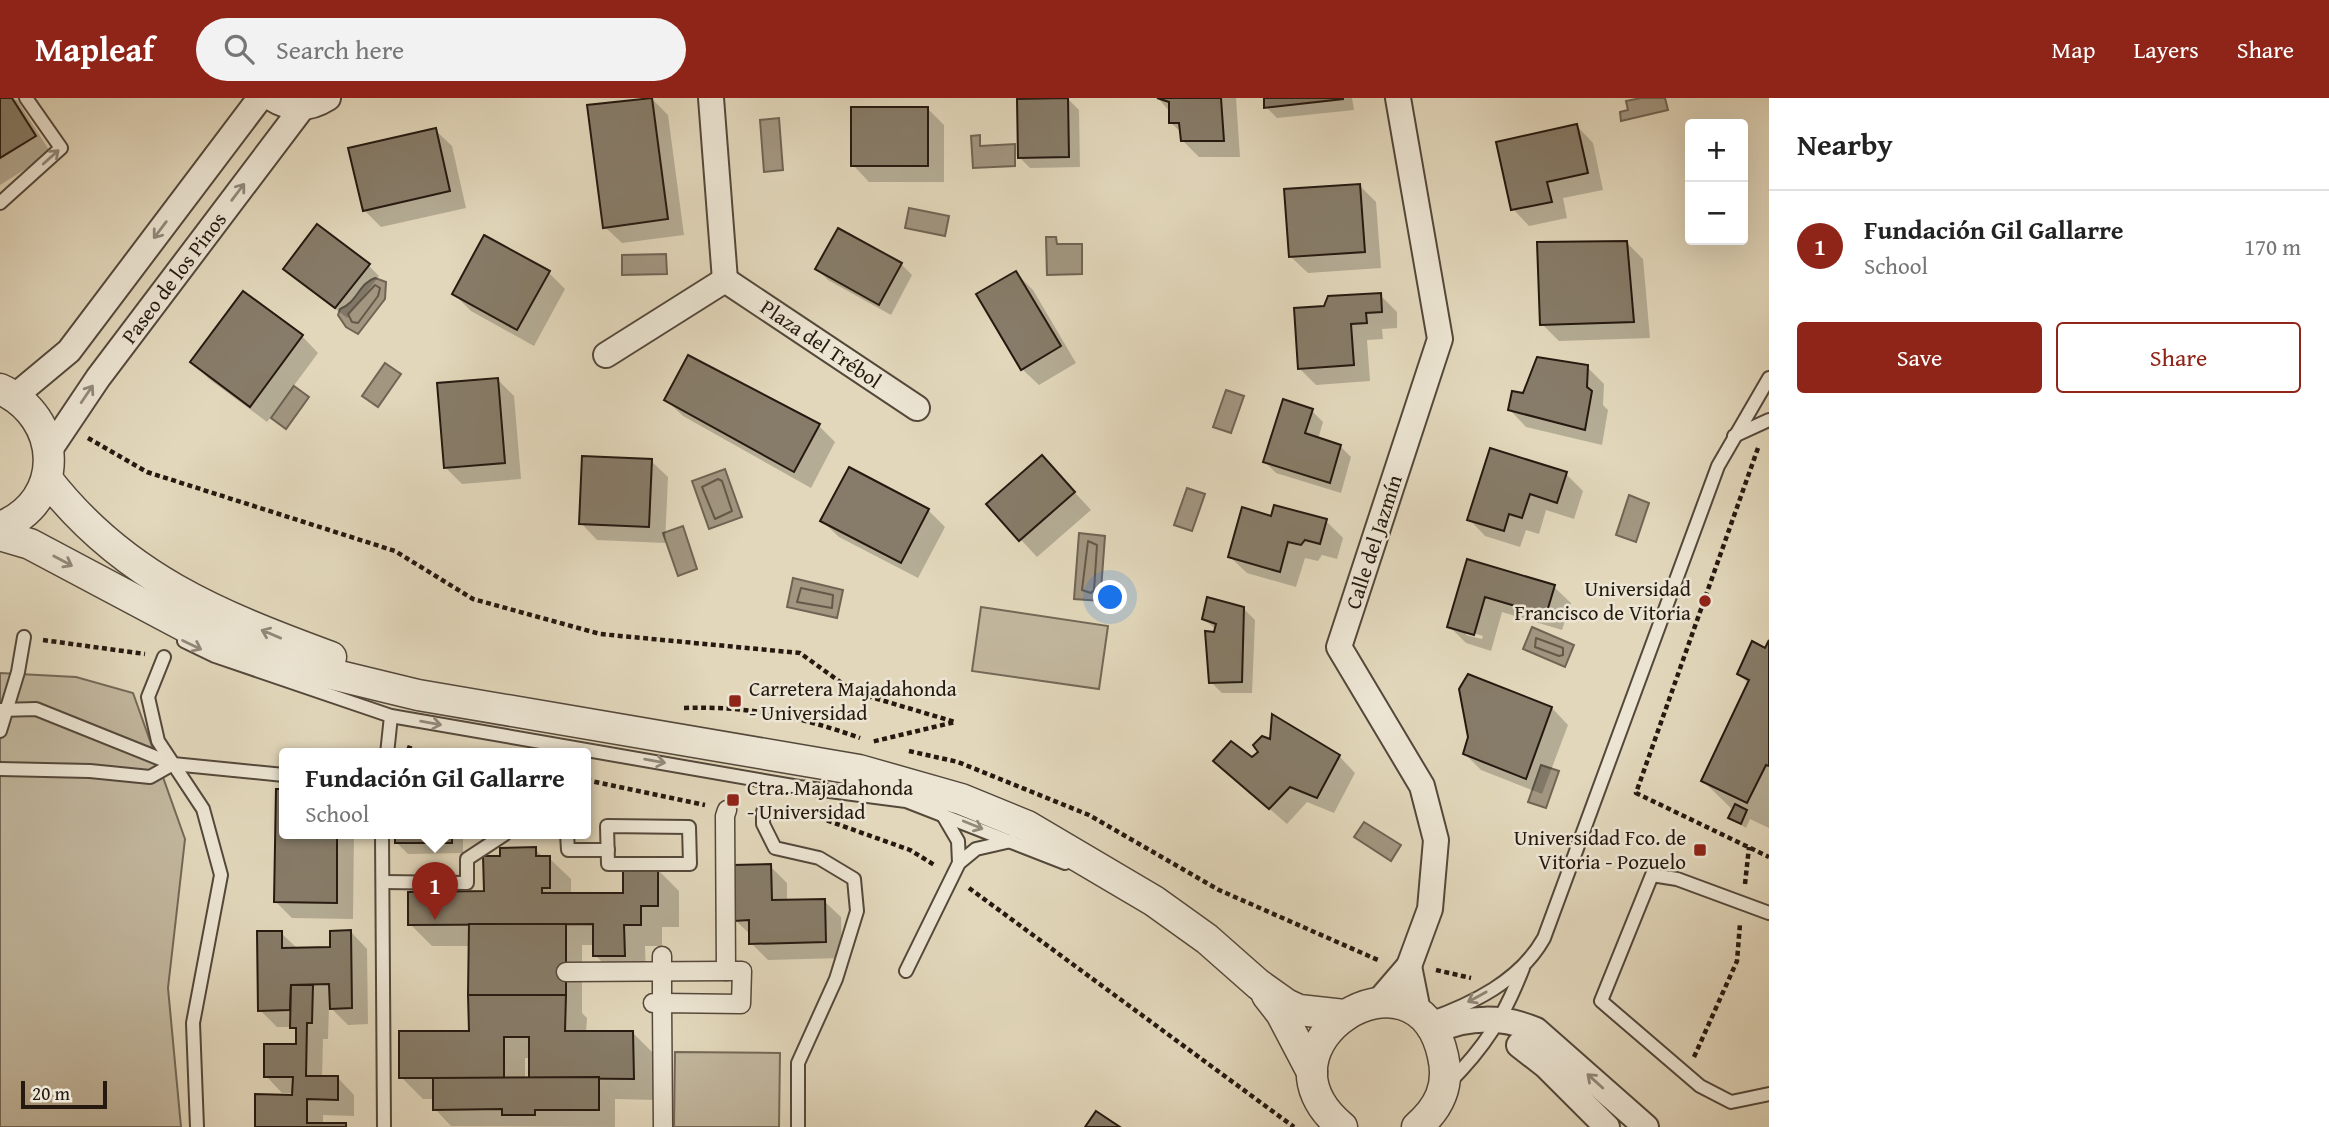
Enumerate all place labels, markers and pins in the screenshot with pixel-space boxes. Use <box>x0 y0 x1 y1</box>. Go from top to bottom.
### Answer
place label: Universidad Francisco de Vitoria <box>1514 573 1692 628</box>
marker: Universidad Francisco de Vitoria <box>1697 593 1713 609</box>
place label: Carretera Majadahonda - Universidad <box>749 673 957 728</box>
marker: Carretera Majadahonda - Universidad <box>727 693 743 709</box>
place label: Ctra. Majadahonda - Universidad <box>747 772 913 827</box>
marker: Ctra. Majadahonda - Universidad <box>725 792 741 808</box>
place label: Universidad Fco. de Vitoria - Pozuelo <box>1514 822 1686 877</box>
marker: Universidad Fco. de Vitoria - Pozuelo <box>1692 842 1708 858</box>
pin: 1 <box>412 862 458 920</box>

